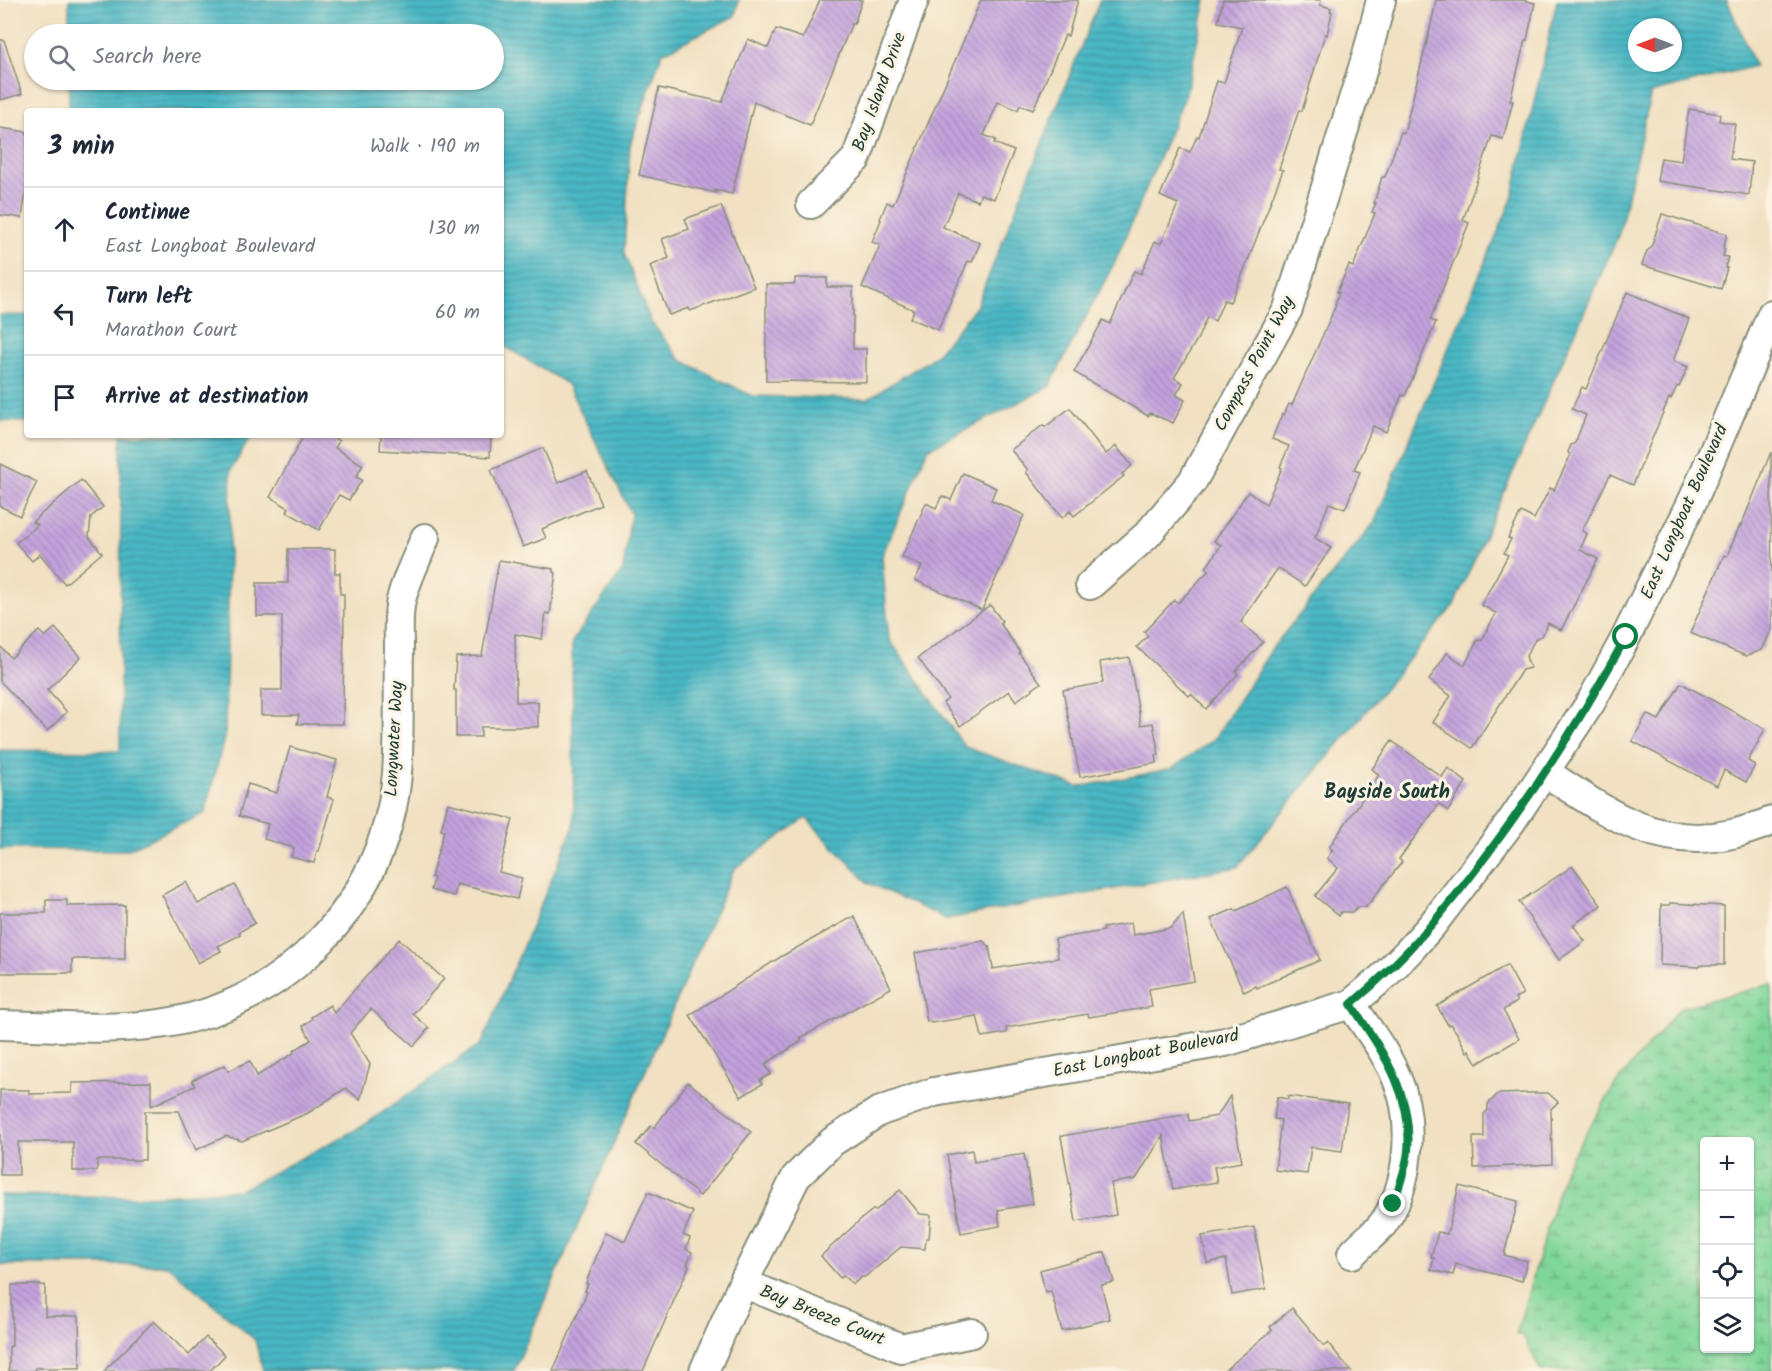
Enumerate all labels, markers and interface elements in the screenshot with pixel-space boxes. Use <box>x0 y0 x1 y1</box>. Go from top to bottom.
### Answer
north arrow <box>1628 18 1682 72</box>
search box <box>24 24 504 90</box>
street label: Bay Island Drive <box>845 28 915 156</box>
text: Search here <box>93 40 201 75</box>
icon: search <box>45 41 78 74</box>
text: 3 min <box>48 126 115 168</box>
text: Walk · 190 m <box>370 131 480 163</box>
text: Continue <box>105 196 190 231</box>
icon: ahead <box>48 213 81 246</box>
text: 130 m <box>428 213 480 245</box>
text: East Longboat Boulevard <box>105 231 315 263</box>
text: Turn left <box>105 280 192 315</box>
street label: Compass Point Way <box>1207 291 1303 437</box>
icon: left <box>48 297 81 330</box>
text: 60 m <box>435 297 480 329</box>
text: Marathon Court <box>105 315 237 347</box>
text: Arrive at destination <box>105 380 308 415</box>
icon: arrive <box>48 381 81 414</box>
street label: East Longboat Boulevard <box>1633 419 1737 604</box>
route start <box>1612 623 1638 649</box>
street label: Longwater Way <box>377 680 413 798</box>
district label: Bayside South <box>1324 777 1450 809</box>
street label: East Longboat Boulevard <box>1050 1022 1242 1086</box>
map controls <box>1700 1137 1754 1353</box>
button: + <box>1700 1137 1754 1191</box>
route end <box>1379 1190 1405 1216</box>
button: − <box>1700 1191 1754 1245</box>
button: locate <box>1700 1245 1754 1299</box>
street label: Bay Breeze Court <box>755 1278 890 1355</box>
button: layers <box>1700 1299 1754 1353</box>

